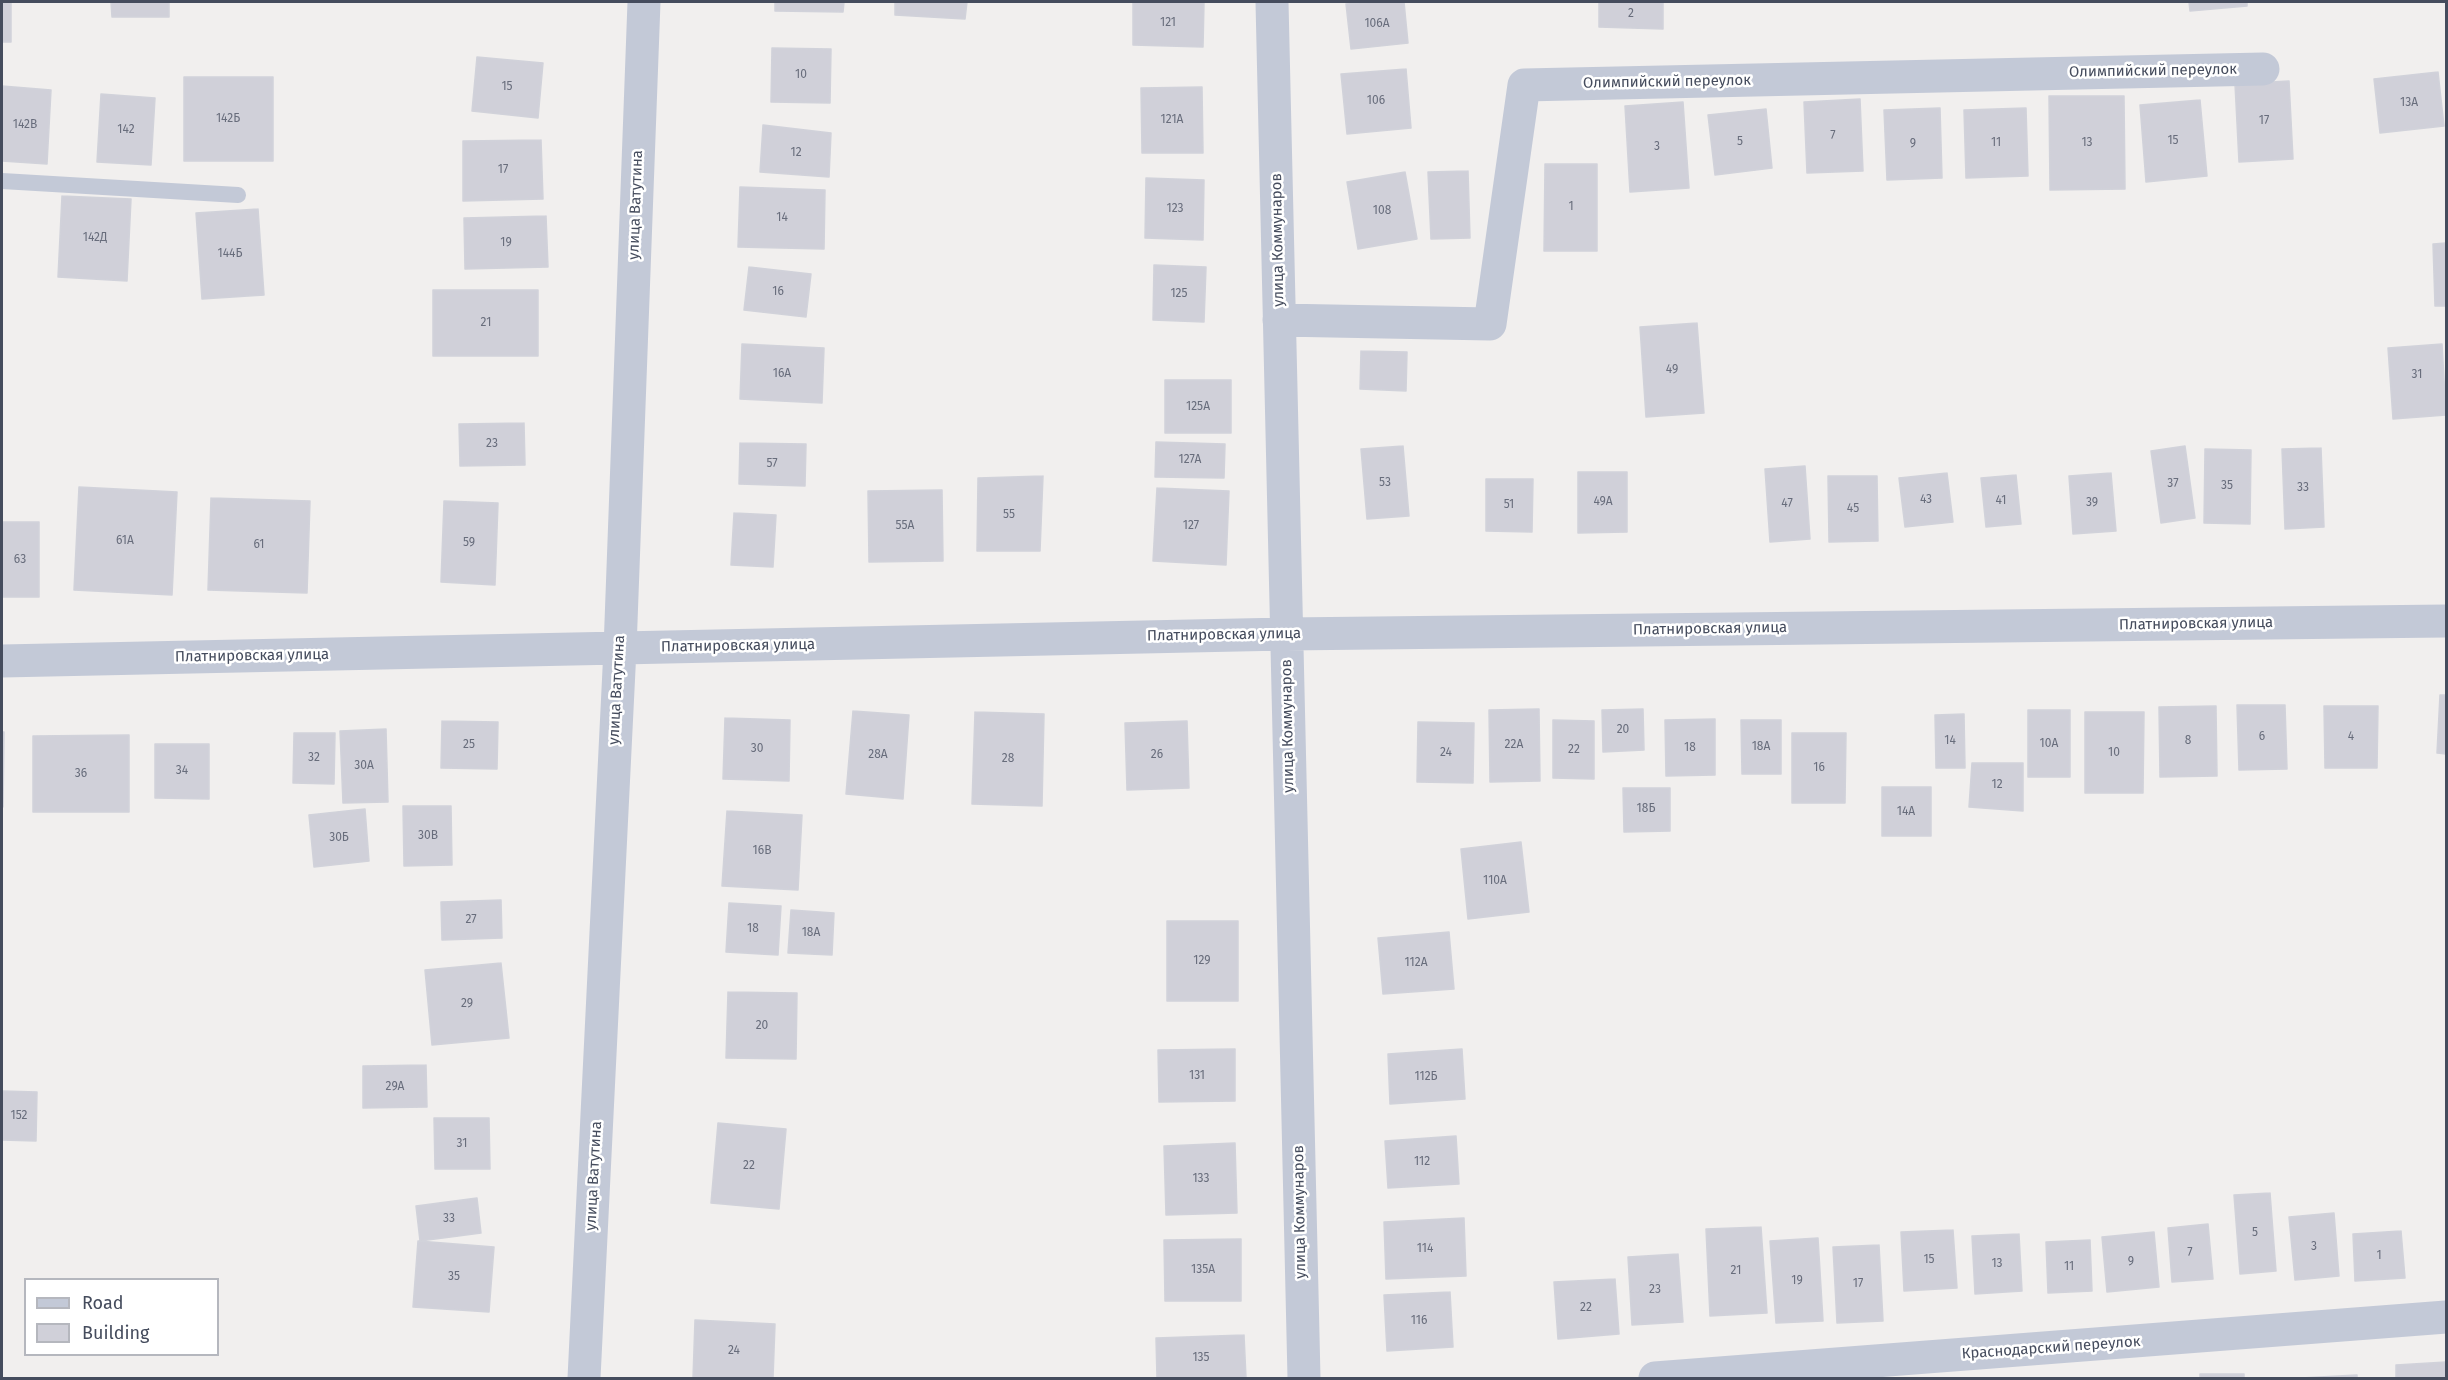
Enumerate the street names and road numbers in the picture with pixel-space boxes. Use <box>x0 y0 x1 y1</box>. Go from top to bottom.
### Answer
street label: Олимпийский переулок <box>2069 61 2237 81</box>
street label: Олимпийский переулок <box>1583 72 1751 92</box>
street label: улица Ватутина <box>625 150 647 260</box>
street label: улица Коммунаров <box>1268 173 1288 307</box>
street label: Платнировская улица <box>2119 614 2273 634</box>
street label: Платнировская улица <box>1633 619 1787 639</box>
street label: Платнировская улица <box>1147 625 1301 645</box>
street label: улица Ватутина <box>605 635 629 745</box>
street label: Платнировская улица <box>661 636 815 656</box>
street label: Платнировская улица <box>175 646 329 666</box>
street label: улица Коммунаров <box>1278 659 1298 793</box>
street label: улица Ватутина <box>582 1121 606 1231</box>
street label: улица Коммунаров <box>1290 1145 1310 1279</box>
street label: Краснодарский переулок <box>1961 1333 2141 1363</box>

